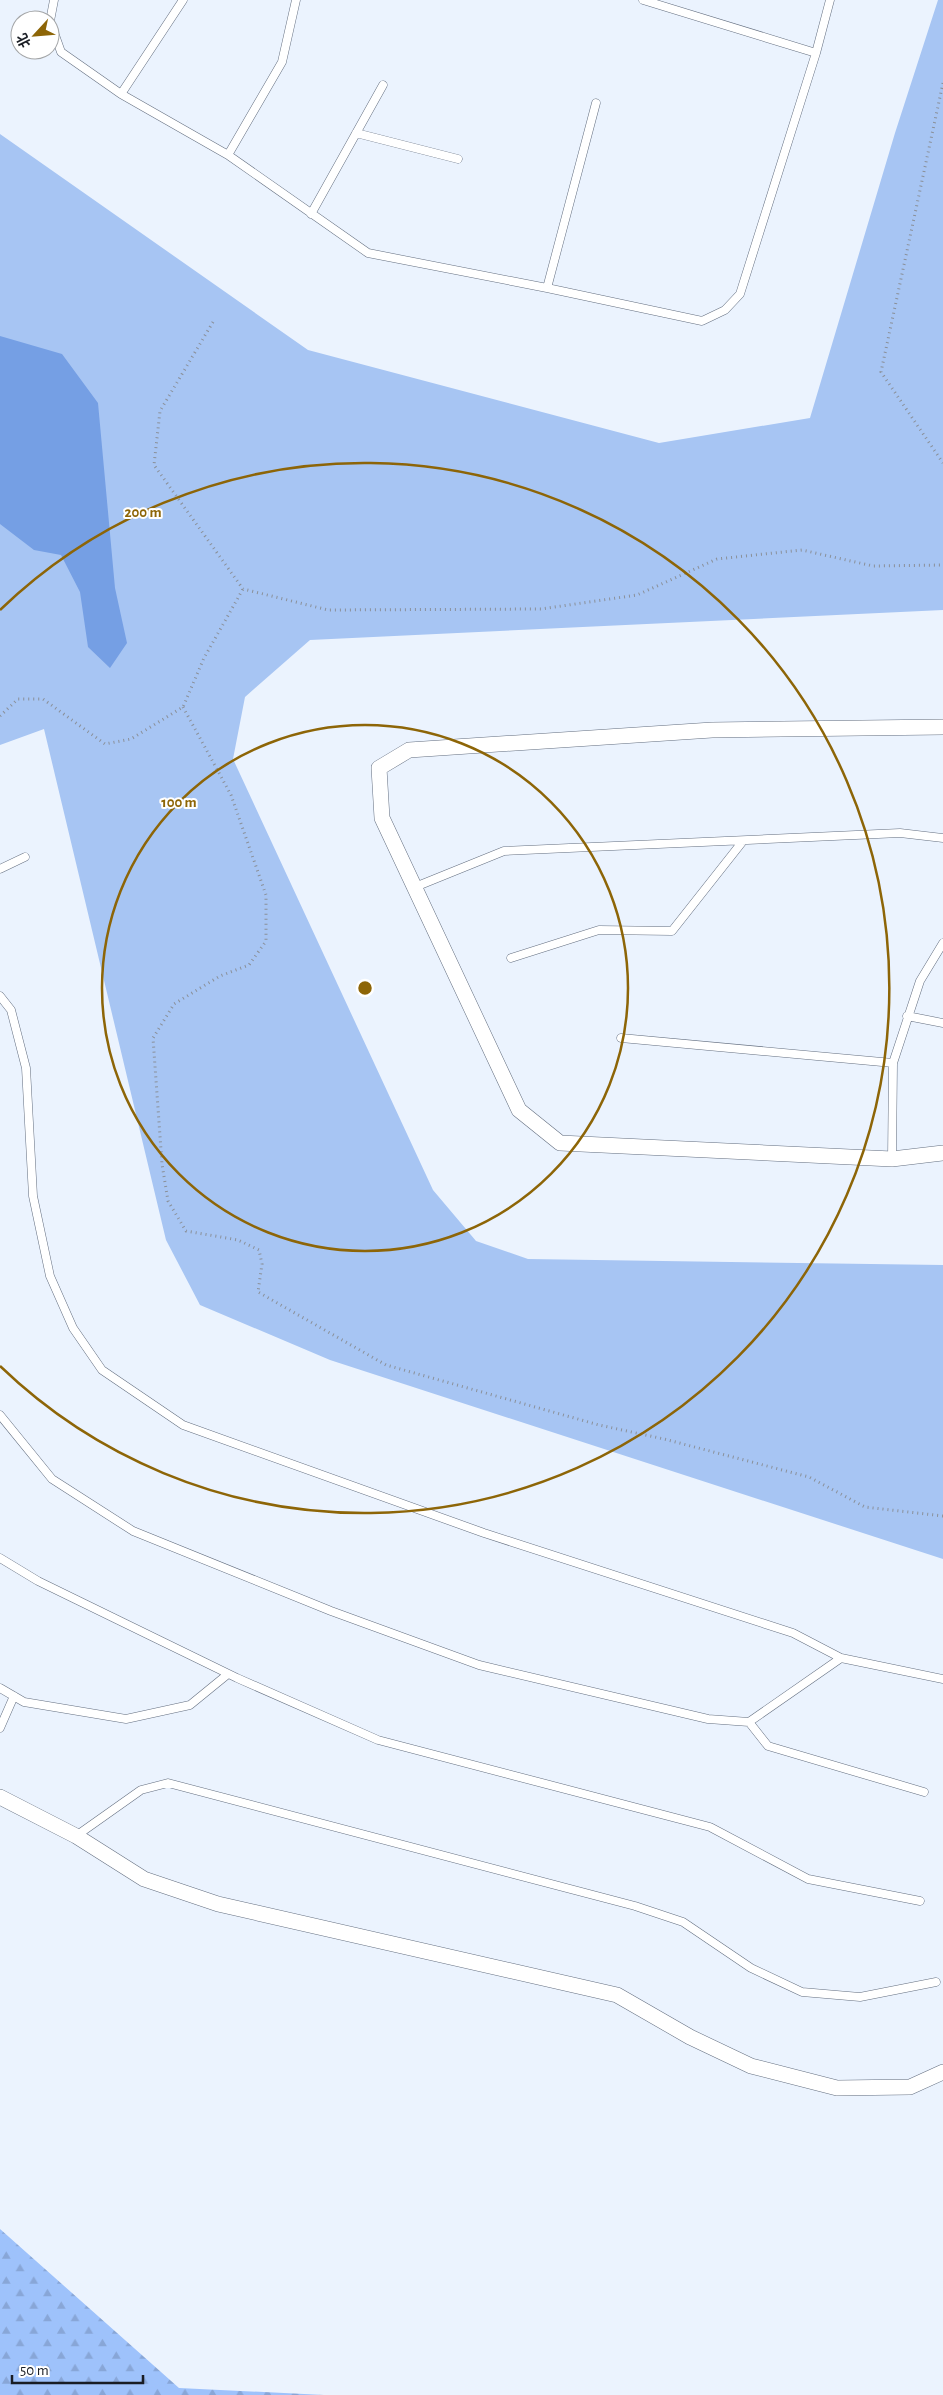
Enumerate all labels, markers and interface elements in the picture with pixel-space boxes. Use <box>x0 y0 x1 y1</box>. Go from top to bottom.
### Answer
north arrow <box>10 10 60 60</box>
text: 北 <box>14 31 34 50</box>
text: 200 m <box>124 505 162 520</box>
text: 100 m <box>161 795 197 810</box>
centre of rings <box>356 979 374 997</box>
scale bar <box>12 2352 144 2384</box>
text: 50 m <box>20 2363 49 2378</box>

